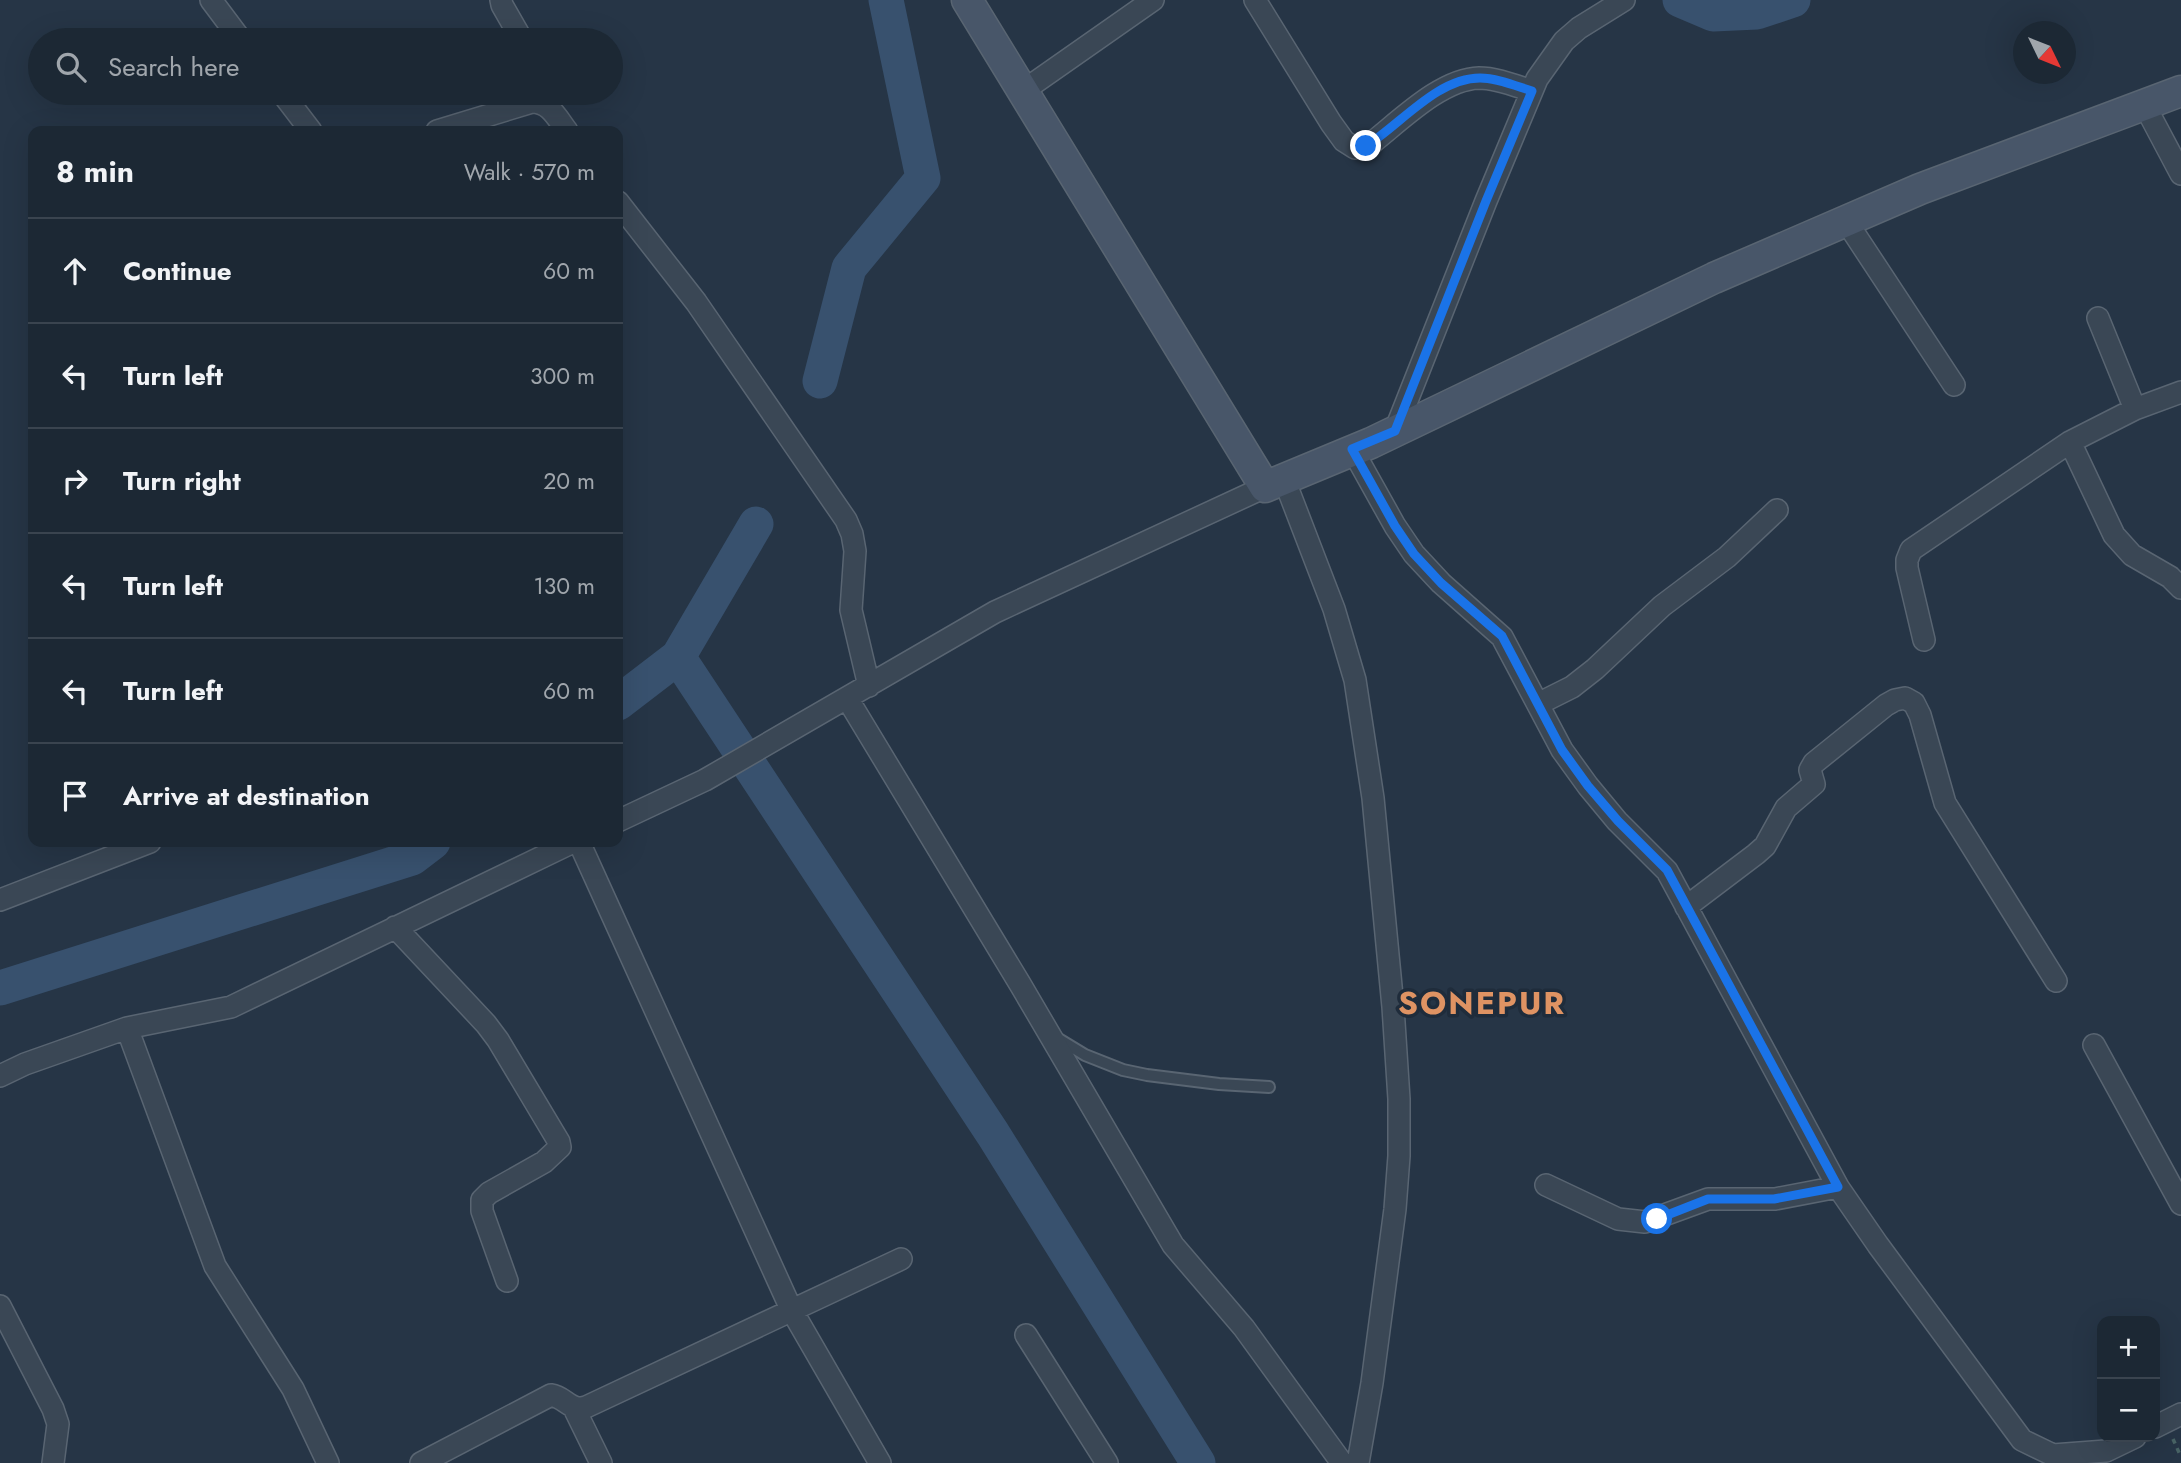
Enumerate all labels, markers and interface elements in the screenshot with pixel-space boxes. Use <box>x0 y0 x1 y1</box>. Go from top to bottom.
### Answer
north arrow <box>2013 21 2076 84</box>
search box <box>28 28 623 105</box>
icon: search <box>52 48 90 86</box>
text: Search here <box>108 48 240 86</box>
route end <box>1350 130 1381 161</box>
text: 8 min <box>56 150 134 193</box>
text: Walk · 570 m <box>464 155 595 189</box>
icon: ahead <box>56 252 94 290</box>
text: Continue <box>123 252 232 290</box>
text: 60 m <box>543 254 595 288</box>
icon: left <box>56 357 94 395</box>
text: Turn left <box>123 357 223 395</box>
text: 300 m <box>530 359 595 393</box>
icon: right <box>56 462 94 500</box>
text: Turn right <box>123 462 241 500</box>
text: 20 m <box>543 464 595 498</box>
icon: left <box>56 567 94 605</box>
text: Turn left <box>123 567 223 605</box>
text: 130 m <box>533 569 595 603</box>
icon: left <box>56 672 94 710</box>
text: Turn left <box>123 672 223 710</box>
text: 60 m <box>543 674 595 708</box>
icon: arrive <box>56 777 94 815</box>
text: Arrive at destination <box>123 777 370 815</box>
district label: SONEPUR <box>1398 980 1566 1026</box>
route start <box>1641 1203 1672 1234</box>
map controls <box>2097 1316 2160 1442</box>
button: + <box>2097 1316 2160 1379</box>
button: − <box>2097 1379 2160 1442</box>

